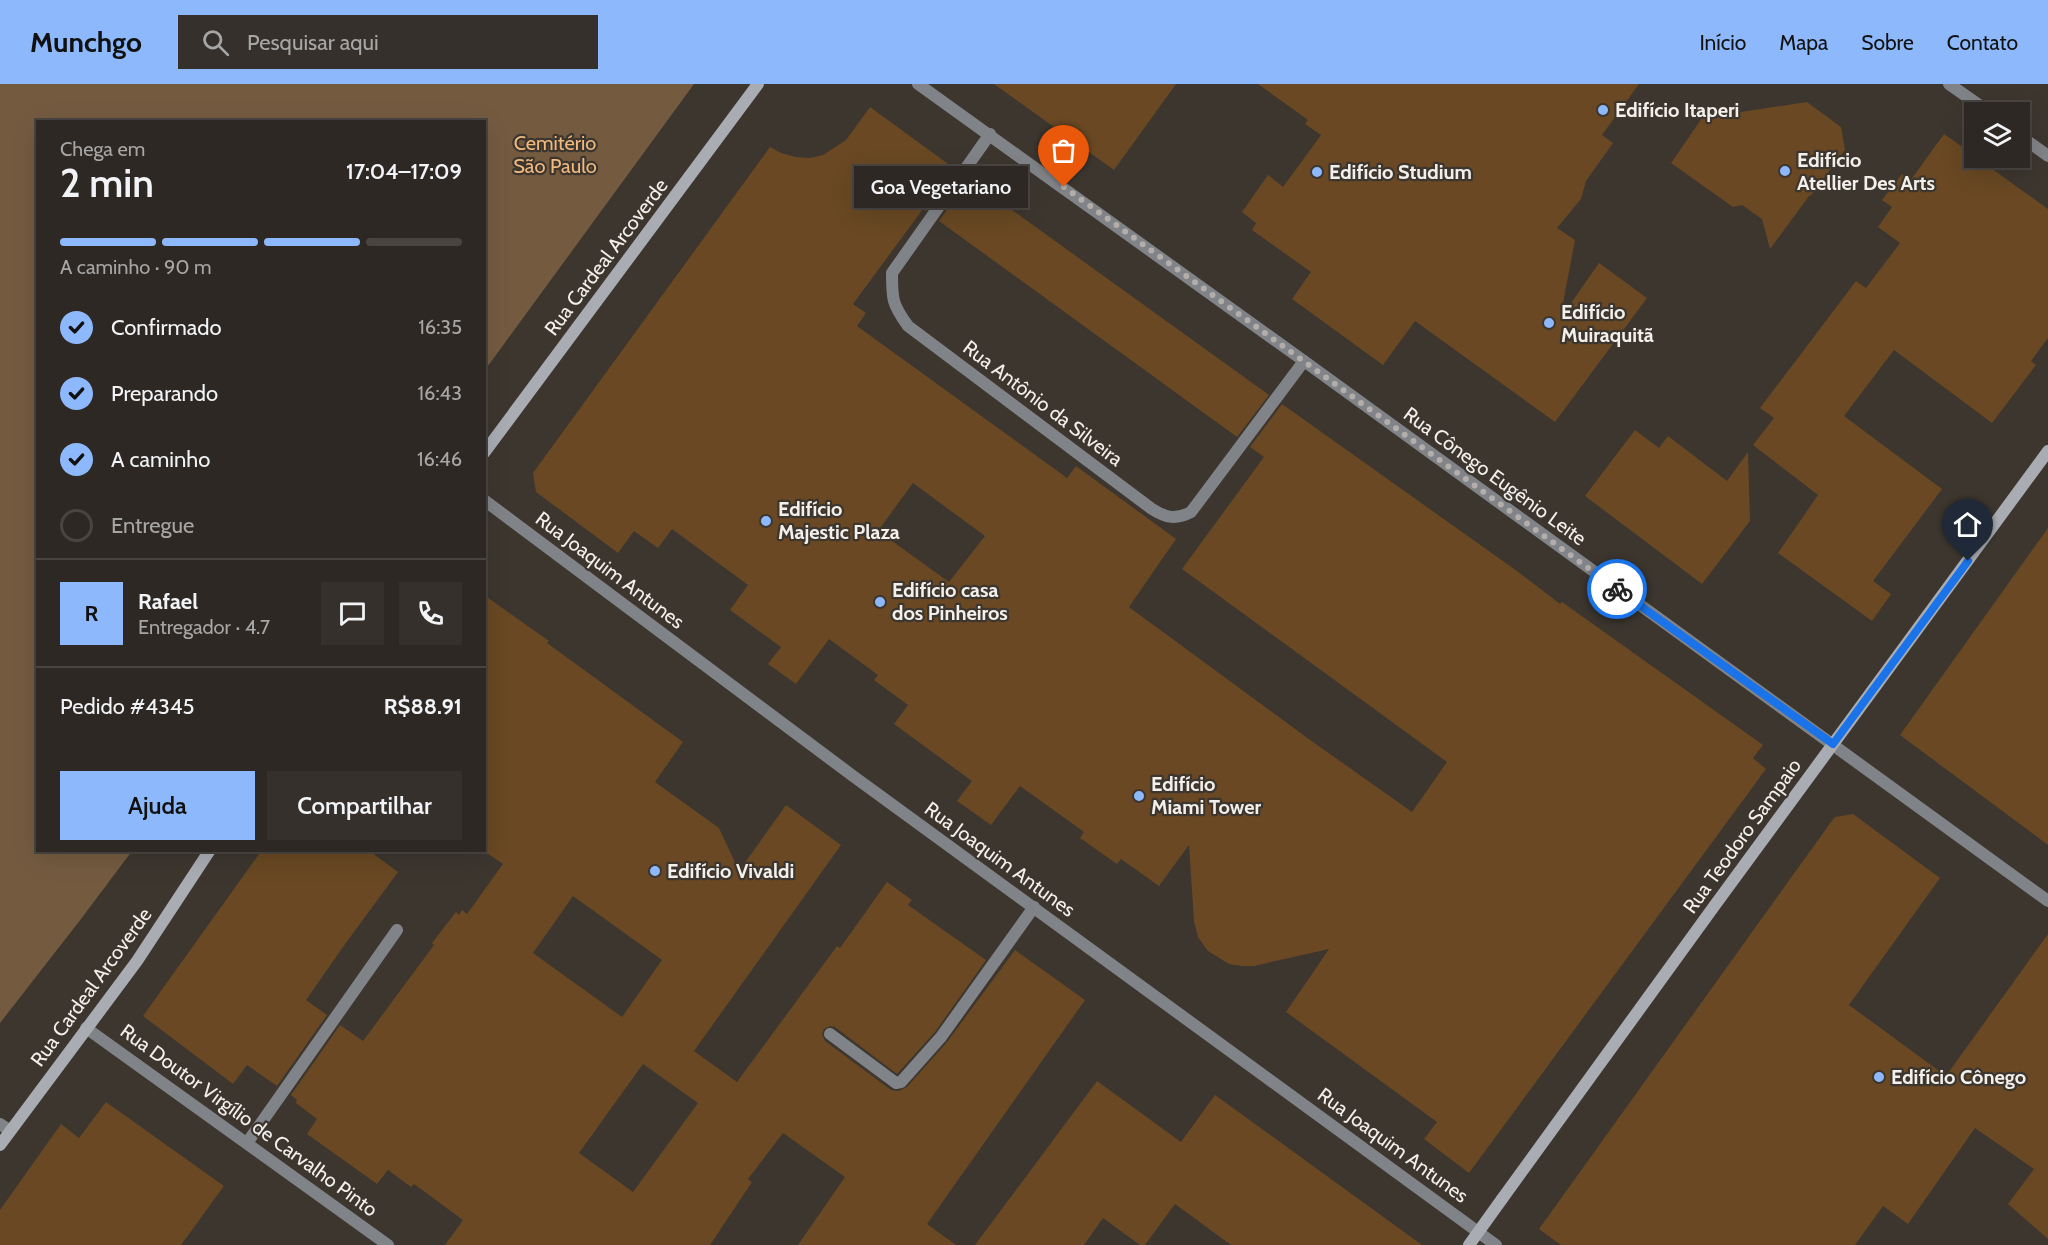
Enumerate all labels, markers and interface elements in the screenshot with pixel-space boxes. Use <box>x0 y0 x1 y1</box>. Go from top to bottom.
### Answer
search box <box>178 15 598 69</box>
text: Munchgo <box>30 25 142 59</box>
icon: search <box>199 26 232 59</box>
text: Pesquisar aqui <box>247 29 379 56</box>
text: Início <box>1699 30 1746 55</box>
text: Mapa <box>1779 30 1828 55</box>
text: Sobre <box>1861 30 1914 55</box>
text: Contato <box>1947 30 2018 55</box>
place label: Edifício Itaperi <box>1615 98 1739 122</box>
map controls <box>1964 102 2030 168</box>
button: layers <box>1964 102 2030 168</box>
marker: Edifício Itaperi <box>1596 103 1610 117</box>
pin <box>1038 125 1089 187</box>
park label: Cemitério São Paulo <box>513 131 597 178</box>
icon: bag <box>1047 134 1080 167</box>
text: Chega em <box>60 137 145 161</box>
place label: Edifício Atellier Des Arts <box>1797 148 1935 195</box>
text: 17:04–17:09 <box>346 158 462 185</box>
text: 2 min <box>60 159 154 207</box>
place label: Edifício Studium <box>1329 160 1472 184</box>
marker: Edifício Atellier Des Arts <box>1778 164 1792 178</box>
marker: Edifício Studium <box>1310 165 1324 179</box>
callout: Goa Vegetariano <box>854 166 1028 208</box>
street label: Rua Cardeal Arcoverde <box>539 174 673 340</box>
text: Goa Vegetariano <box>871 175 1011 199</box>
text: A caminho · 90 m <box>60 255 211 279</box>
place label: Edifício Muiraquitã <box>1561 300 1654 347</box>
icon: check <box>60 311 93 344</box>
text: Confirmado <box>111 314 222 341</box>
text: 16:35 <box>418 315 462 339</box>
marker: Edifício Muiraquitã <box>1542 316 1556 330</box>
street label: Rua Antônio da Silveira <box>958 335 1128 471</box>
icon: check <box>60 377 93 410</box>
text: Preparando <box>111 380 218 407</box>
text: 16:43 <box>418 381 462 405</box>
street label: Rua Cônego Eugênio Leite <box>1399 402 1591 550</box>
icon: check <box>60 443 93 476</box>
text: A caminho <box>111 446 210 473</box>
text: 16:46 <box>417 447 462 471</box>
place label: Edifício Majestic Plaza <box>778 497 900 544</box>
pin <box>1942 499 1993 561</box>
street label: Rua Joaquim Antunes <box>531 506 689 634</box>
icon: home <box>1951 508 1984 541</box>
text: Entregue <box>111 512 194 539</box>
marker: Edifício Majestic Plaza <box>759 514 773 528</box>
courier <box>1587 559 1647 619</box>
icon: bike <box>1601 573 1634 606</box>
place label: Edifício casa dos Pinheiros <box>892 578 1008 625</box>
button: chat <box>321 582 384 645</box>
button: phone <box>399 582 462 645</box>
text: Rafael <box>138 588 198 615</box>
marker: Edifício casa dos Pinheiros <box>873 595 887 609</box>
text: R <box>85 600 98 627</box>
text: Entregador · 4.7 <box>138 615 270 639</box>
text: Pedido #4345 <box>60 693 194 720</box>
text: R$88.91 <box>384 693 462 720</box>
street label: Rua Teodoro Sampaio <box>1678 754 1806 918</box>
button: Ajuda <box>60 771 255 840</box>
button: Compartilhar <box>267 771 462 840</box>
place label: Edifício Miami Tower <box>1151 772 1261 819</box>
marker: Edifício Miami Tower <box>1132 789 1146 803</box>
street label: Rua Joaquim Antunes <box>920 796 1080 922</box>
place label: Edifício Vivaldi <box>667 859 794 883</box>
marker: Edifício Vivaldi <box>648 864 662 878</box>
street label: Rua Cardeal Arcoverde <box>25 903 157 1071</box>
street label: Rua Doutor Virgílio de Carvalho Pinto <box>116 1019 382 1221</box>
place label: Edifício Cônego <box>1891 1065 2026 1089</box>
marker: Edifício Cônego <box>1872 1070 1886 1084</box>
street label: Rua Joaquim Antunes <box>1313 1082 1473 1208</box>

